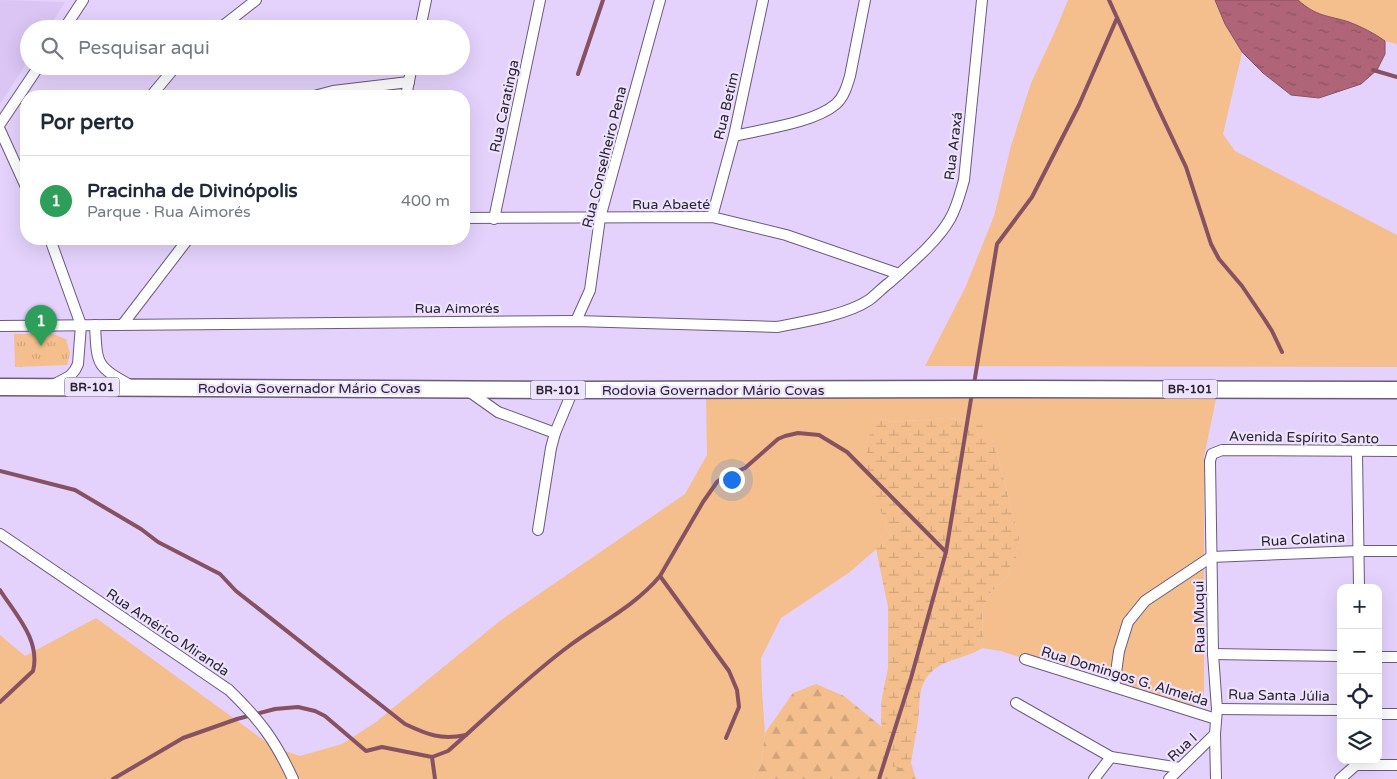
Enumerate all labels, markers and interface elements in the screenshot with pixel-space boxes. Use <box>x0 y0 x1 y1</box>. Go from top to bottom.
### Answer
search box <box>20 20 470 75</box>
icon: search <box>38 34 66 62</box>
text: Pesquisar aqui <box>78 37 210 59</box>
street label: Rua Caratinga <box>486 58 523 154</box>
street label: Rua Betim <box>710 70 743 142</box>
street label: Rua Conselheiro Pena <box>579 84 630 230</box>
text: Por perto <box>40 110 134 135</box>
street label: Rua Araxá <box>941 111 966 181</box>
text: Pracinha de Divinópolis <box>87 180 298 202</box>
text: 1 <box>51 191 61 211</box>
text: 400 m <box>401 191 450 211</box>
street label: Rua Abaeté <box>632 196 710 213</box>
text: Parque · Rua Aimorés <box>87 202 251 222</box>
street label: Rua Aimorés <box>415 300 500 317</box>
pin: 1 <box>25 305 57 346</box>
road number: BR-101 <box>64 378 120 397</box>
road number: BR-101 <box>1162 379 1218 398</box>
street label: Rodovia Governador Mário Covas <box>198 380 421 397</box>
road number: BR-101 <box>530 380 586 400</box>
street label: Rodovia Governador Mário Covas <box>602 382 825 399</box>
street label: Avenida Espírito Santo <box>1229 428 1379 447</box>
your location <box>719 467 745 493</box>
street label: Rua Colatina <box>1260 529 1346 550</box>
street label: Rua Muqui <box>1190 580 1209 653</box>
map controls <box>1337 584 1382 764</box>
button: + <box>1337 584 1382 629</box>
street label: Rua Américo Miranda <box>103 585 233 680</box>
button: − <box>1337 629 1382 674</box>
street label: Rua Domingos G. Almeida <box>1039 643 1211 710</box>
button: locate <box>1337 674 1382 719</box>
street label: Rua Santa Júlia <box>1228 686 1330 705</box>
button: layers <box>1337 719 1382 764</box>
street label: Rua I <box>1164 730 1201 765</box>

